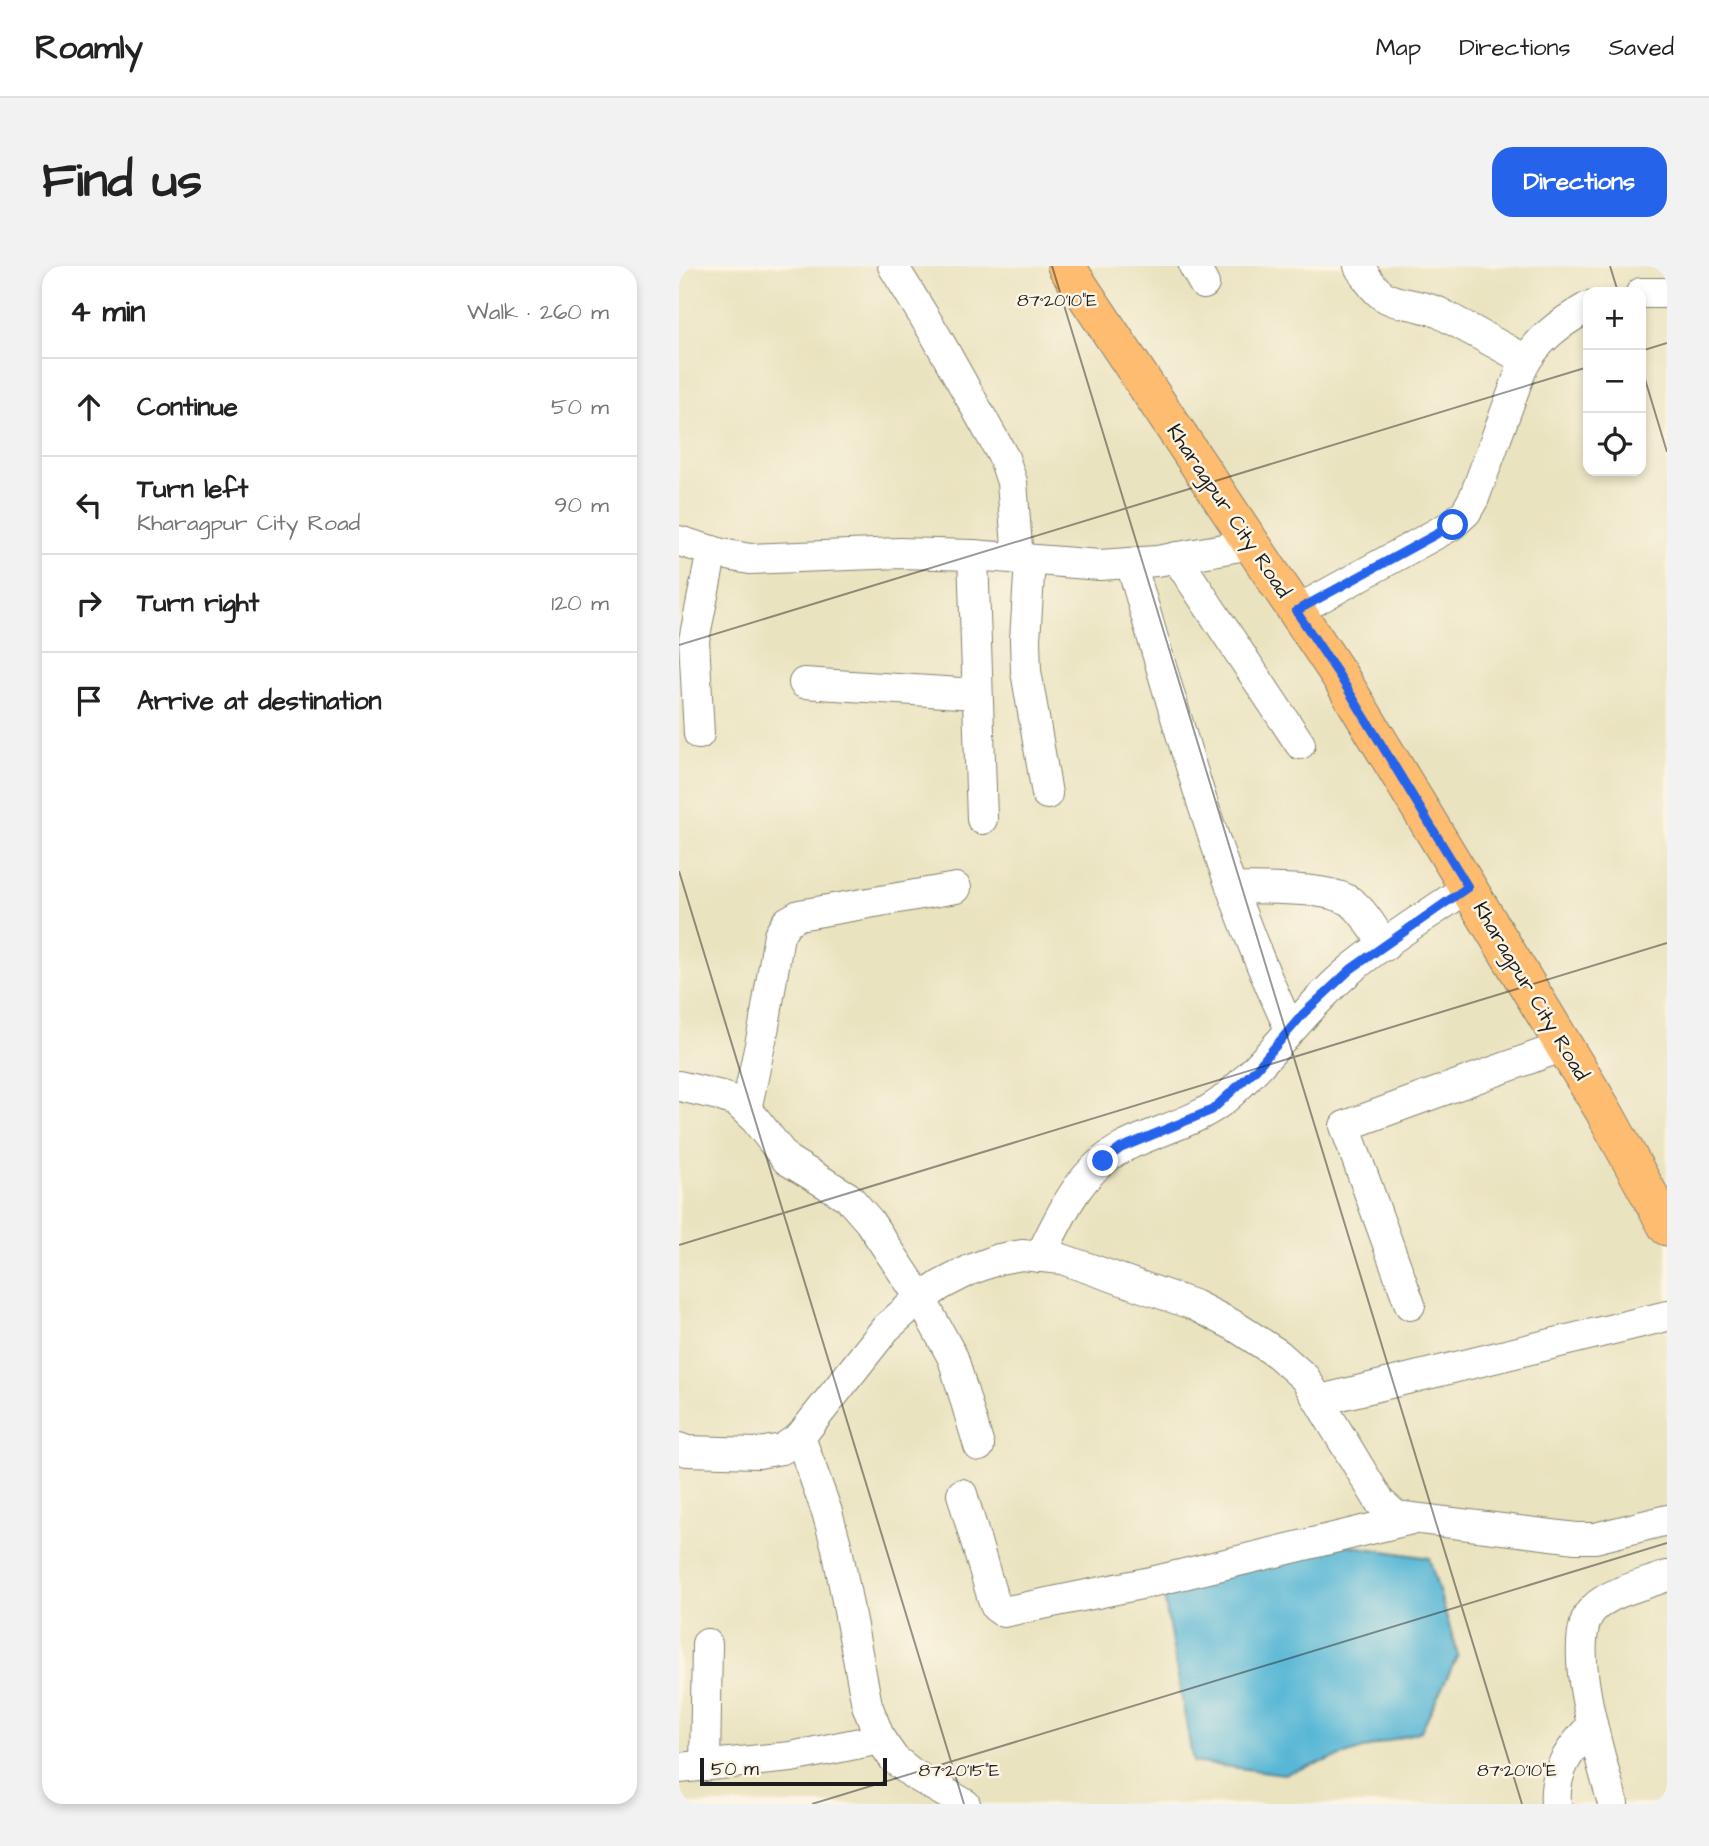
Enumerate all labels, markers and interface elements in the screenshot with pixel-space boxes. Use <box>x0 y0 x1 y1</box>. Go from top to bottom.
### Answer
text: Roamly <box>35 25 143 71</box>
text: Map <box>1376 31 1421 65</box>
text: Directions <box>1459 31 1571 65</box>
text: Saved <box>1609 31 1674 65</box>
button: Directions <box>1492 147 1667 217</box>
text: Find us <box>42 148 202 216</box>
map controls <box>1583 287 1646 476</box>
button: + <box>1583 287 1646 350</box>
text: 87°20'10"E <box>1017 288 1097 313</box>
text: 4 min <box>70 291 145 333</box>
text: Walk · 260 m <box>467 296 609 328</box>
button: − <box>1583 350 1646 413</box>
icon: ahead <box>70 388 108 426</box>
text: Continue <box>137 389 238 425</box>
text: 50 m <box>551 391 609 423</box>
button: locate <box>1583 413 1646 476</box>
street label: Kharagpur City Road <box>1158 418 1298 605</box>
text: Turn left <box>137 471 248 507</box>
icon: left <box>70 486 108 524</box>
text: 90 m <box>554 489 609 521</box>
text: Kharagpur City Road <box>137 507 360 539</box>
route start <box>1437 509 1468 540</box>
icon: right <box>70 584 108 622</box>
text: Turn right <box>137 585 259 621</box>
text: 120 m <box>551 587 609 619</box>
icon: arrive <box>70 682 108 720</box>
text: Arrive at destination <box>137 683 382 719</box>
street label: Kharagpur City Road <box>1464 896 1596 1087</box>
route end <box>1087 1145 1118 1176</box>
scale bar <box>700 1755 887 1787</box>
text: 50 m <box>711 1756 759 1783</box>
text: 87°20'15"E <box>918 1758 1000 1783</box>
text: 87°20'10"E <box>1477 1758 1557 1783</box>

